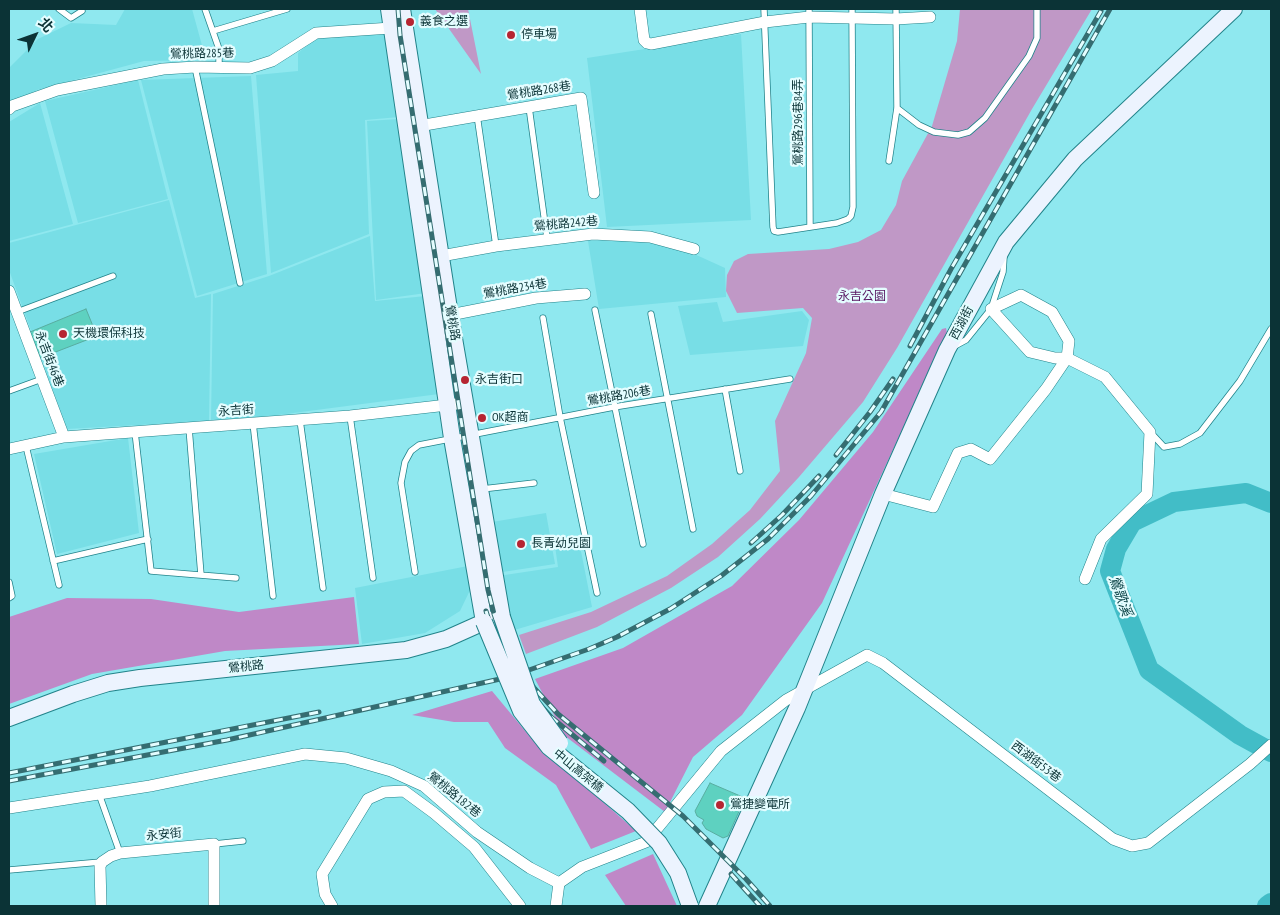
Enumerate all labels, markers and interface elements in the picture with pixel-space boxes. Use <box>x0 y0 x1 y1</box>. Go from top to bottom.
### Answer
north arrow <box>10 10 60 60</box>
text: 北 <box>35 14 58 36</box>
place label: 義食之選 <box>420 15 468 29</box>
marker: 義食之選 <box>404 16 416 28</box>
place label: 停車場 <box>521 28 557 42</box>
marker: 停車場 <box>505 29 517 41</box>
street label: 鶯桃路285巷 <box>170 46 234 62</box>
street label: 鶯桃路268巷 <box>506 79 572 103</box>
street label: 鶯桃路296巷84弄 <box>792 79 806 165</box>
street label: 鶯桃路242巷 <box>533 214 599 234</box>
street label: 鶯桃路234巷 <box>482 276 548 302</box>
park label: 永吉公園 <box>838 290 886 304</box>
street label: 鶯桃路 <box>442 304 462 342</box>
street label: 西湖街 <box>947 304 977 342</box>
place label: 天機環保科技 <box>73 327 145 341</box>
marker: 天機環保科技 <box>57 328 69 340</box>
street label: 永吉街46巷 <box>32 329 66 389</box>
place label: 永吉街口 <box>475 373 523 387</box>
marker: 永吉街口 <box>459 374 471 386</box>
street label: 鶯桃路206巷 <box>586 383 652 409</box>
street label: 永吉街 <box>218 403 254 419</box>
place label: OK超商 <box>492 411 529 425</box>
marker: OK超商 <box>476 412 488 424</box>
place label: 長青幼兒園 <box>531 537 591 551</box>
marker: 長青幼兒園 <box>515 538 527 550</box>
water label: 鶯歌溪 <box>1105 573 1135 619</box>
street label: 鶯桃路 <box>227 658 265 676</box>
street label: 西湖街53巷 <box>1008 739 1064 785</box>
street label: 中山高架橋 <box>550 747 606 795</box>
street label: 鶯桃路182巷 <box>425 769 483 821</box>
place label: 鶯捷變電所 <box>730 798 790 812</box>
marker: 鶯捷變電所 <box>714 799 726 811</box>
street label: 永安街 <box>145 826 183 844</box>

